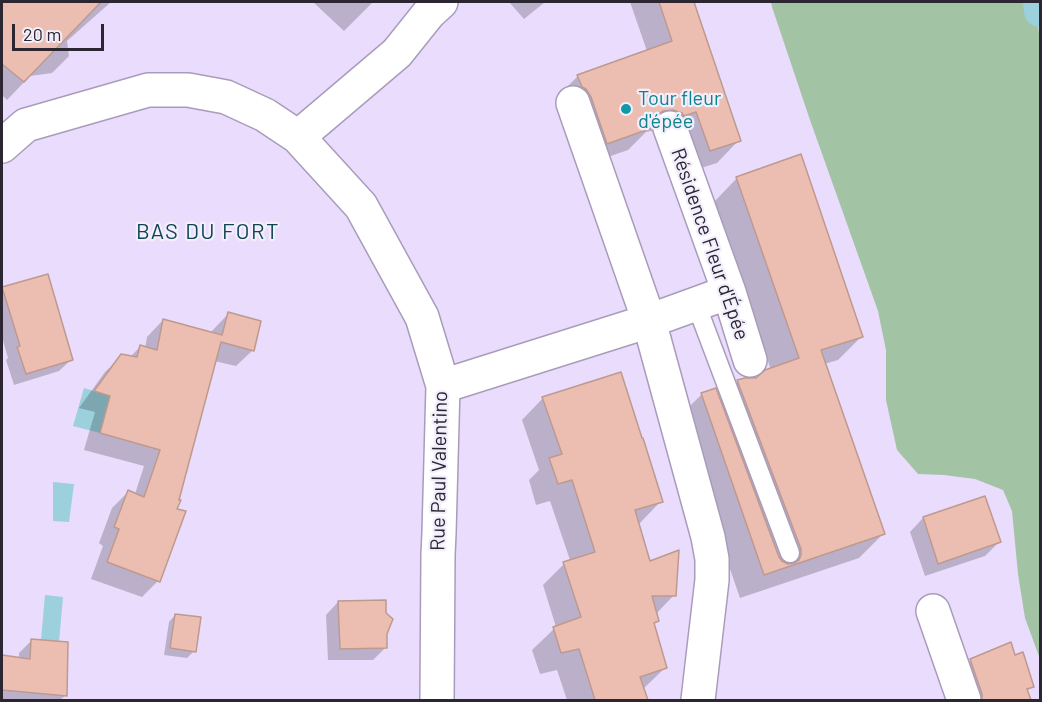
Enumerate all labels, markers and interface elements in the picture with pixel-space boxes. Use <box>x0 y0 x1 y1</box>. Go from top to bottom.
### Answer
scale bar <box>15 12 106 50</box>
text: 20 m <box>23 23 61 45</box>
place label: Tour fleur d'épée <box>638 86 721 133</box>
marker: Tour fleur d'épée <box>619 102 633 116</box>
street label: Résidence Fleur d'Épée <box>666 145 754 343</box>
district label: BAS DU FORT <box>136 219 280 245</box>
street label: Rue Paul Valentino <box>426 391 452 551</box>

